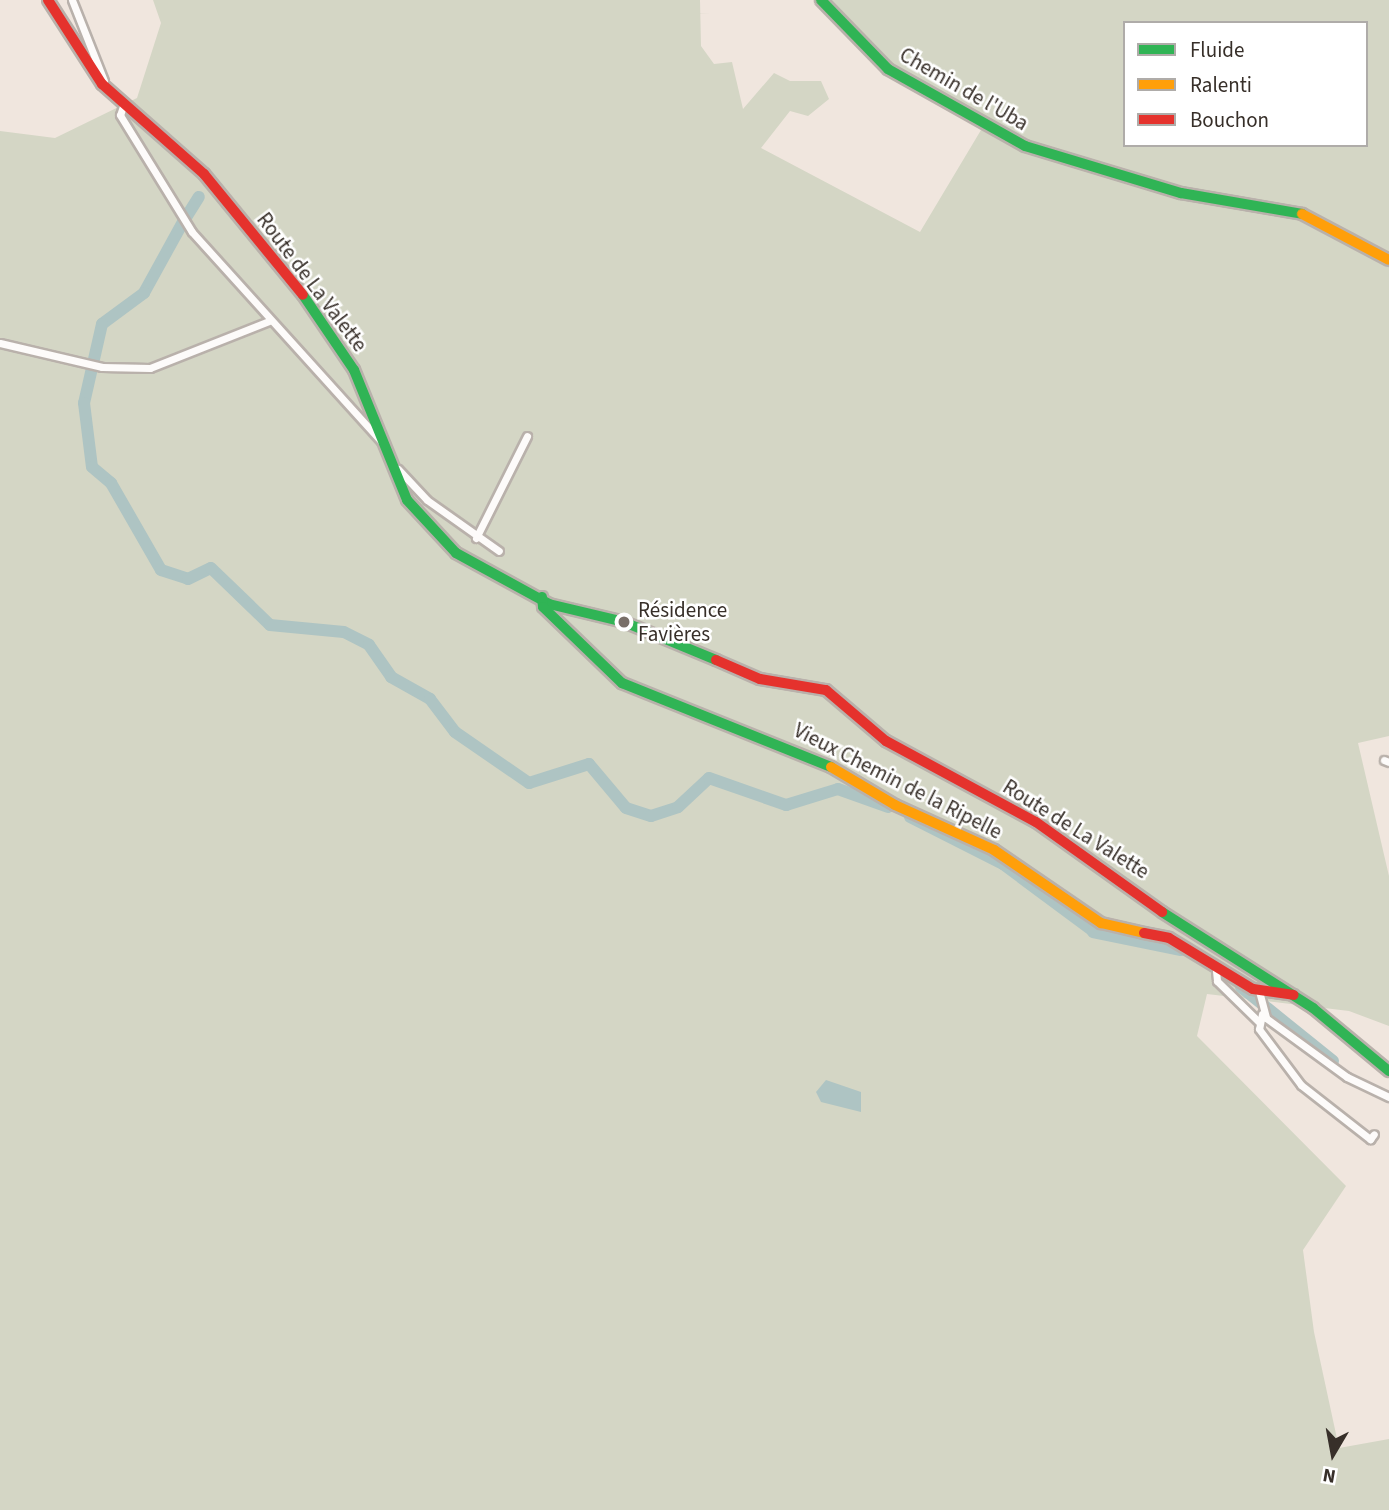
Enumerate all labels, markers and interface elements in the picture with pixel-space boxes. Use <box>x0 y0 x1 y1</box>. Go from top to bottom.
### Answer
legend <box>1123 21 1368 147</box>
text: Fluide <box>1190 35 1244 65</box>
street label: Chemin de l'Uba <box>895 42 1033 136</box>
text: Ralenti <box>1190 70 1252 100</box>
text: Bouchon <box>1190 105 1269 135</box>
street label: Route de La Valette <box>251 207 373 357</box>
place label: Résidence Favières <box>638 597 727 647</box>
marker: Résidence Favières <box>616 614 632 630</box>
street label: Vieux Chemin de la Ripelle <box>790 718 1006 844</box>
street label: Route de La Valette <box>998 774 1154 884</box>
north arrow <box>1298 1419 1368 1489</box>
text: N <box>1321 1461 1338 1490</box>

